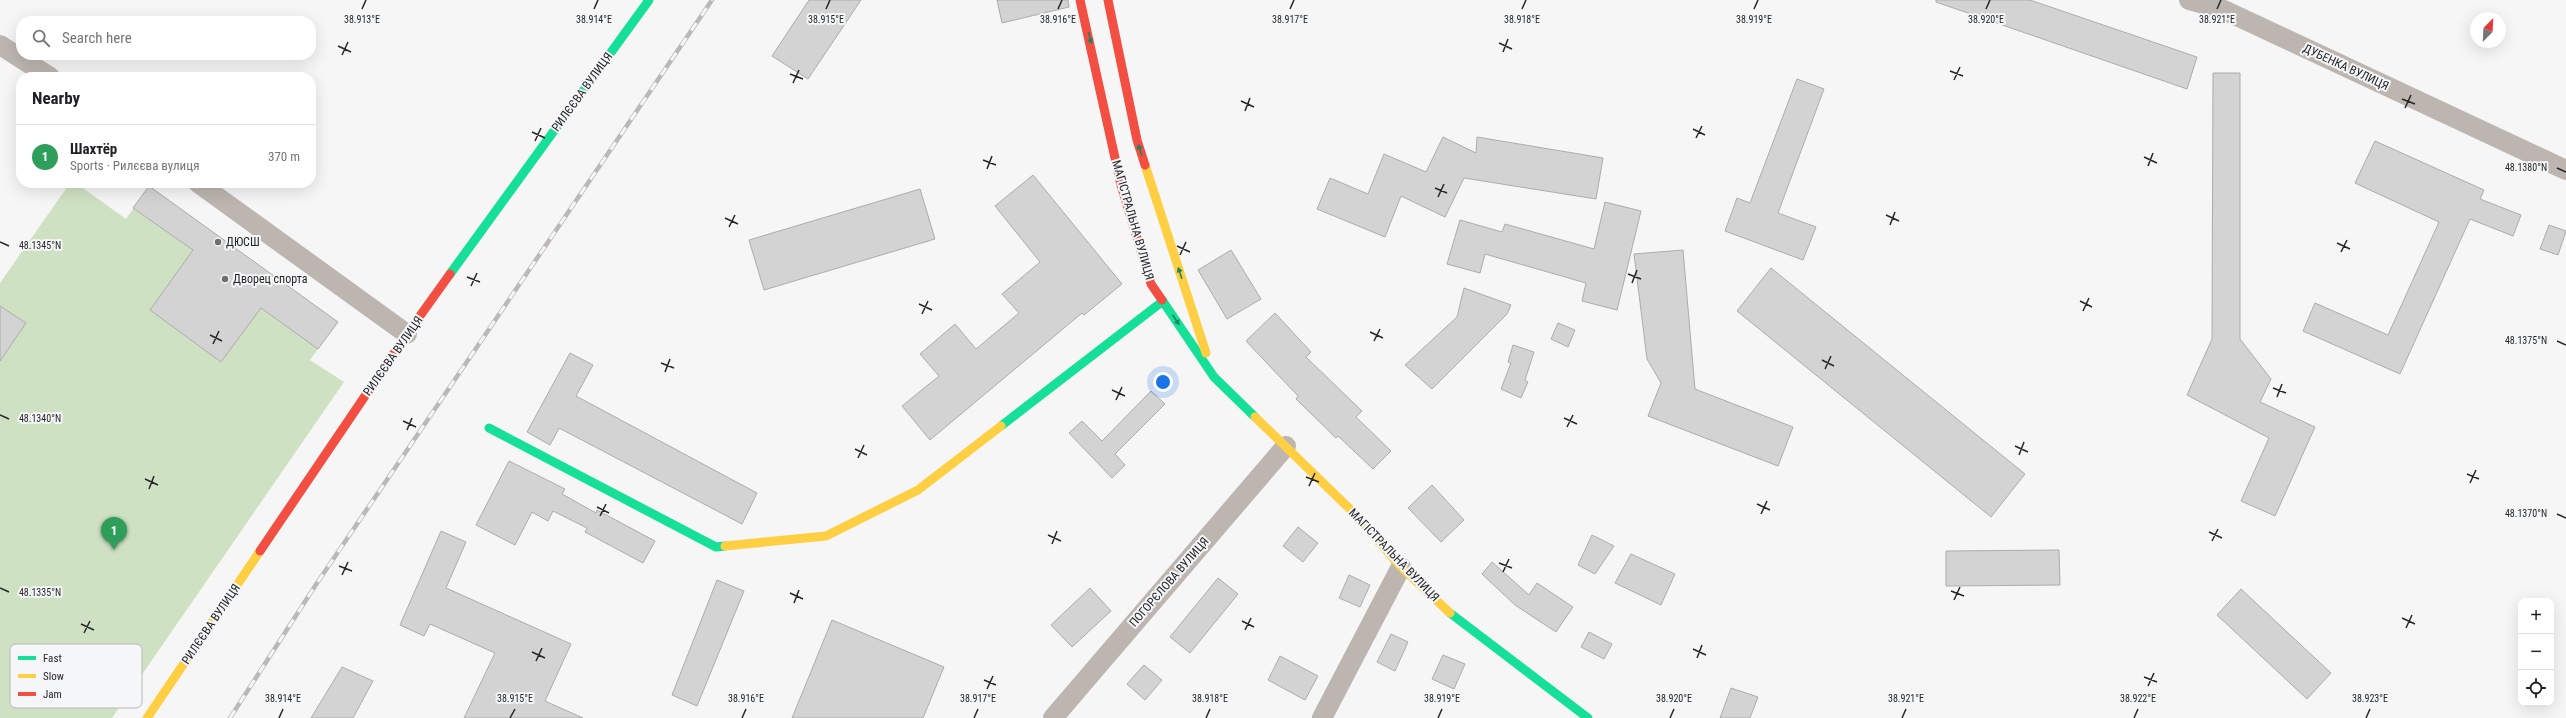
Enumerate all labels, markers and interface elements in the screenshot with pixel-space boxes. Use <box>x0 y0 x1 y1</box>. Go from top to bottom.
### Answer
north arrow <box>2470 12 2506 48</box>
text: 38.913°E <box>344 14 380 25</box>
text: 38.914°E <box>576 14 612 25</box>
text: 38.915°E <box>808 14 844 25</box>
text: 38.916°E <box>1040 14 1076 25</box>
text: 38.917°E <box>1272 14 1308 25</box>
text: 38.918°E <box>1504 14 1540 25</box>
text: 38.919°E <box>1736 14 1772 25</box>
text: 38.920°E <box>1968 14 2004 25</box>
text: 38.921°E <box>2199 14 2235 25</box>
search box <box>16 16 316 60</box>
icon: search <box>30 27 52 49</box>
text: Search here <box>62 29 132 47</box>
one-way arrow <box>1087 32 1093 44</box>
street label: ДУБЕНКА ВУЛИЦЯ <box>2301 41 2391 93</box>
street label: РИЛЄЄВА ВУЛИЦЯ <box>549 50 615 134</box>
text: Nearby <box>32 88 80 108</box>
text: Шахтёр <box>70 140 117 158</box>
one-way arrow <box>1137 143 1143 155</box>
text: 1 <box>42 149 48 164</box>
text: 370 m <box>268 149 300 164</box>
text: Sports · Рилєєва вулиця <box>70 158 199 173</box>
street label: МАГІСТРАЛЬНА ВУЛИЦЯ <box>1109 159 1157 281</box>
text: 48.1380°N <box>2505 162 2547 173</box>
place label: ДЮСШ <box>226 235 260 249</box>
marker: ДЮСШ <box>213 237 223 247</box>
text: 48.1345°N <box>19 240 61 251</box>
one-way arrow <box>1177 267 1183 279</box>
place label: Дворец спорта <box>233 272 308 286</box>
marker: Дворец спорта <box>220 274 230 284</box>
street label: РИЛЄЄВА ВУЛИЦЯ <box>360 314 426 398</box>
one-way arrow <box>1172 315 1180 326</box>
text: 48.1375°N <box>2505 335 2547 346</box>
your location <box>1153 372 1173 392</box>
text: 48.1340°N <box>19 413 61 424</box>
street label: МАГІСТРАЛЬНА ВУЛИЦЯ <box>1346 506 1442 604</box>
text: 48.1370°N <box>2505 508 2547 519</box>
pin: 1 <box>101 517 127 550</box>
street label: ПОГОРЄЛОВА ВУЛИЦЯ <box>1126 534 1212 630</box>
street label: РИЛЄЄВА ВУЛИЦЯ <box>179 581 243 667</box>
text: 48.1335°N <box>19 587 61 598</box>
map controls <box>2518 598 2554 706</box>
button: + <box>2518 598 2554 634</box>
button: − <box>2518 634 2554 670</box>
legend <box>10 644 142 708</box>
text: Fast <box>43 652 62 665</box>
text: Slow <box>43 670 64 683</box>
button: locate <box>2518 670 2554 706</box>
text: Jam <box>43 688 62 701</box>
text: 38.914°E <box>265 693 301 704</box>
text: 38.915°E <box>497 693 533 704</box>
text: 38.916°E <box>728 693 764 704</box>
text: 38.917°E <box>960 693 996 704</box>
text: 38.918°E <box>1192 693 1228 704</box>
text: 38.919°E <box>1424 693 1460 704</box>
text: 38.920°E <box>1656 693 1692 704</box>
text: 38.921°E <box>1888 693 1924 704</box>
text: 38.922°E <box>2120 693 2156 704</box>
text: 38.923°E <box>2352 693 2388 704</box>

